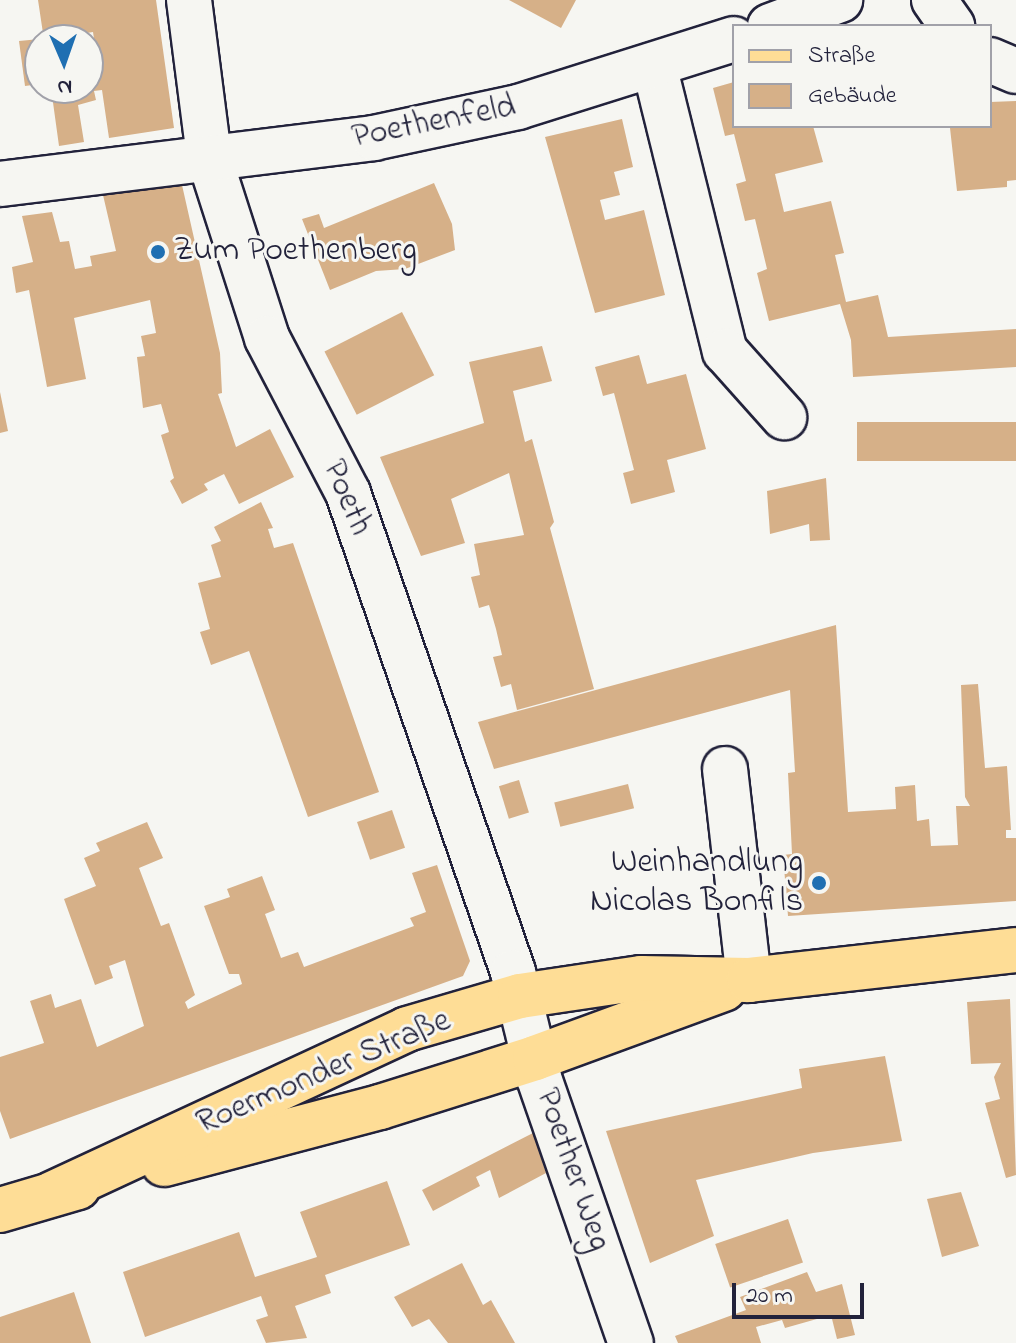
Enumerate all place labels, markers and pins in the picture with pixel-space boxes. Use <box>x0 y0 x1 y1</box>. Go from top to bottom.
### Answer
place label: Zum Poethenberg <box>174 232 417 272</box>
marker: Zum Poethenberg <box>149 243 167 261</box>
place label: Weinhandlung Nicolas Bonfils <box>590 843 803 922</box>
marker: Weinhandlung Nicolas Bonfils <box>810 874 828 892</box>

